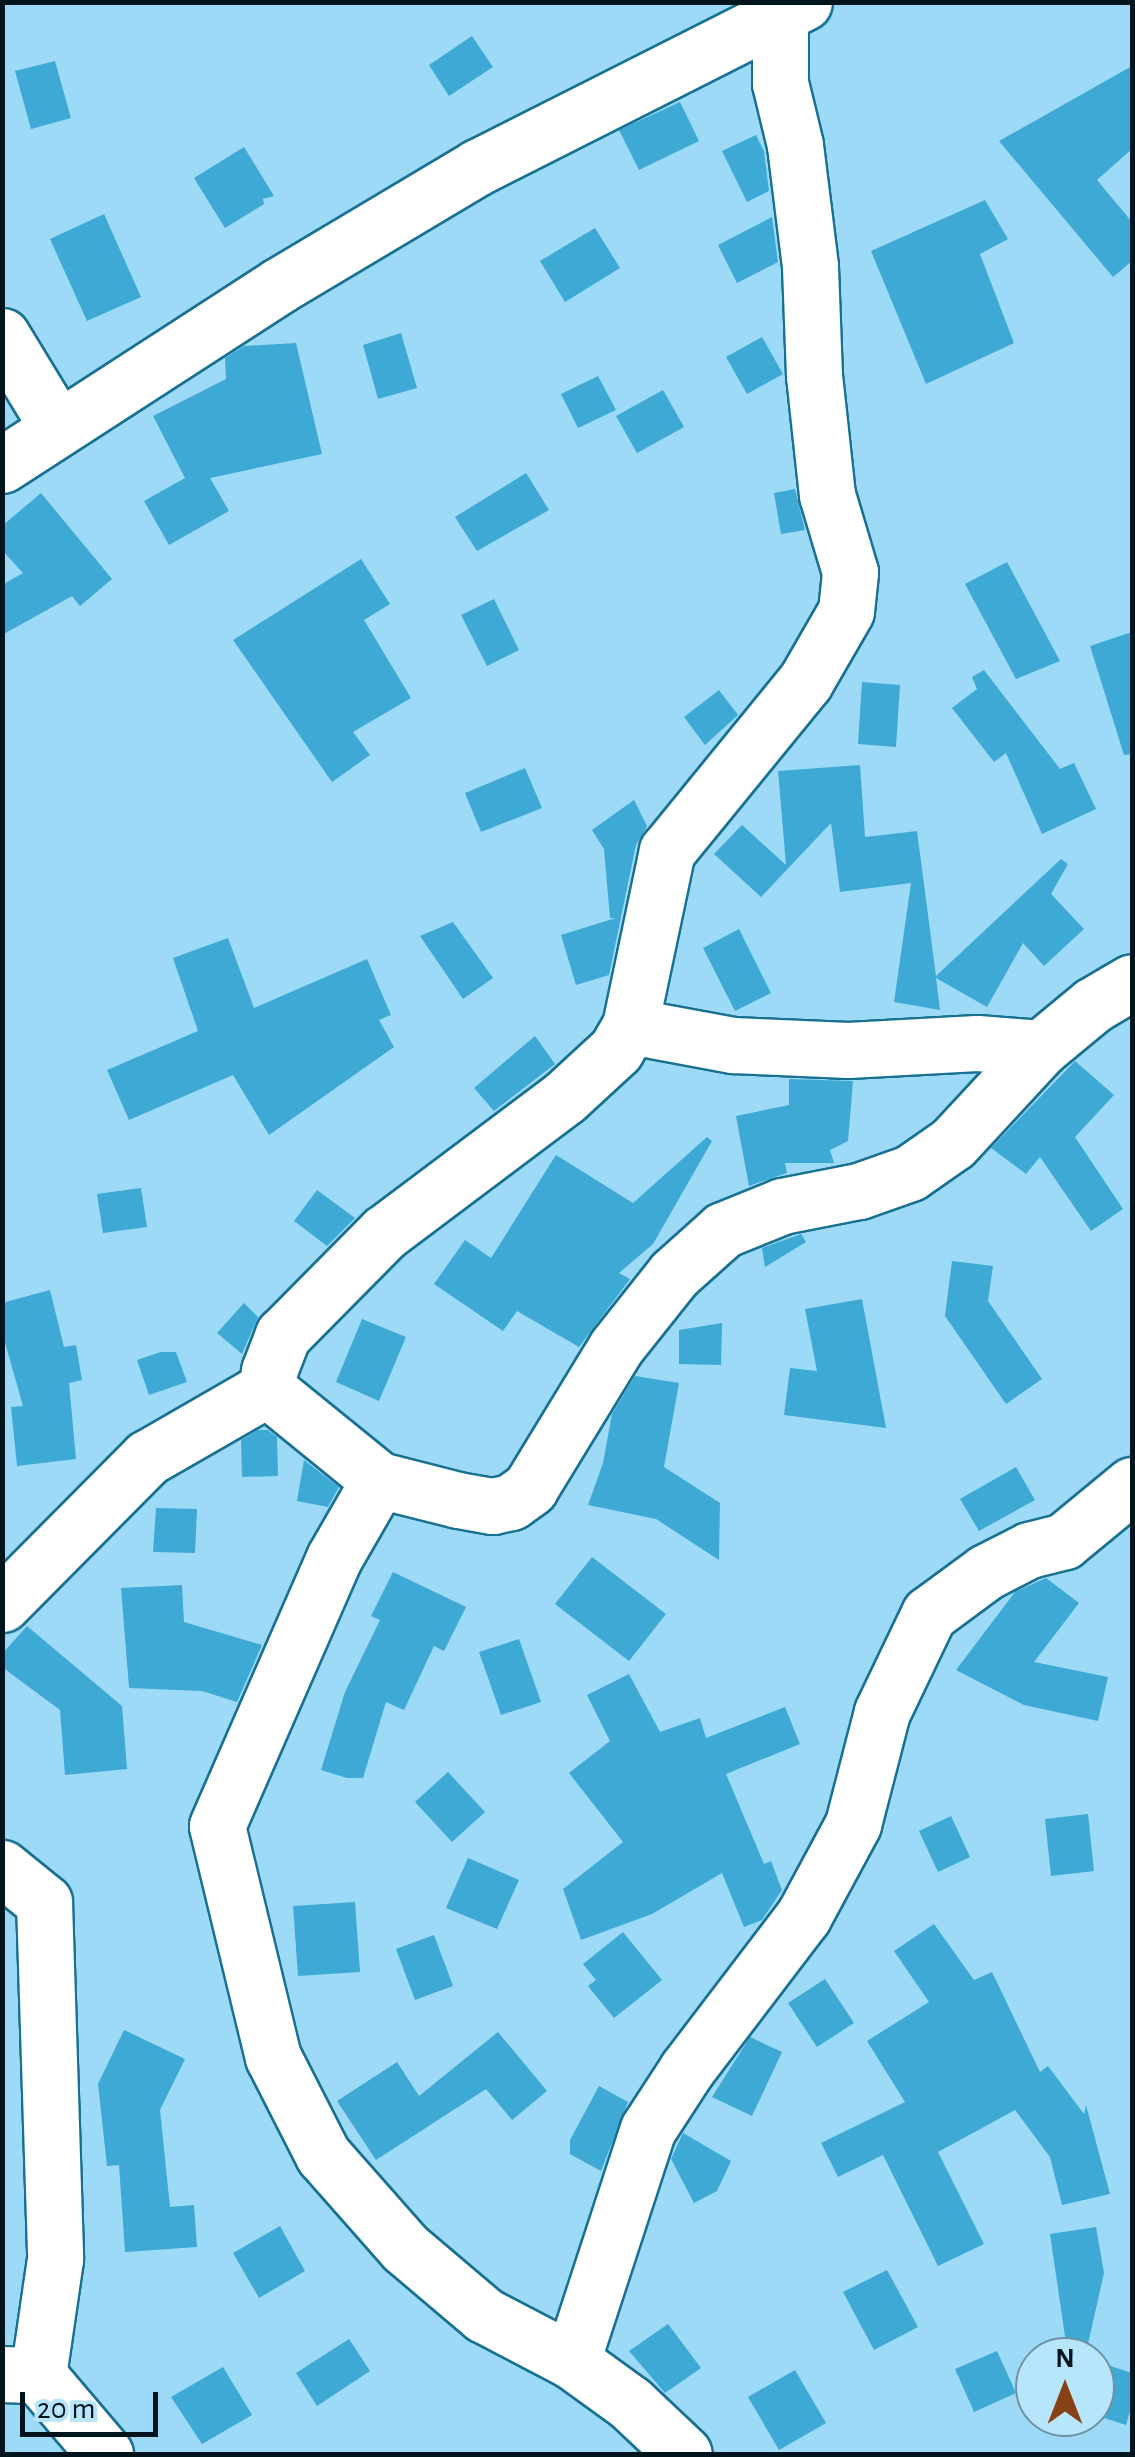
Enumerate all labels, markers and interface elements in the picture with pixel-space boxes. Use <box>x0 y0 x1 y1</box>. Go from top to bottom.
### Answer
north arrow <box>1015 2337 1115 2437</box>
text: N <box>1055 2345 1075 2373</box>
scale bar <box>25 2372 162 2434</box>
text: 20 m <box>37 2394 95 2424</box>

